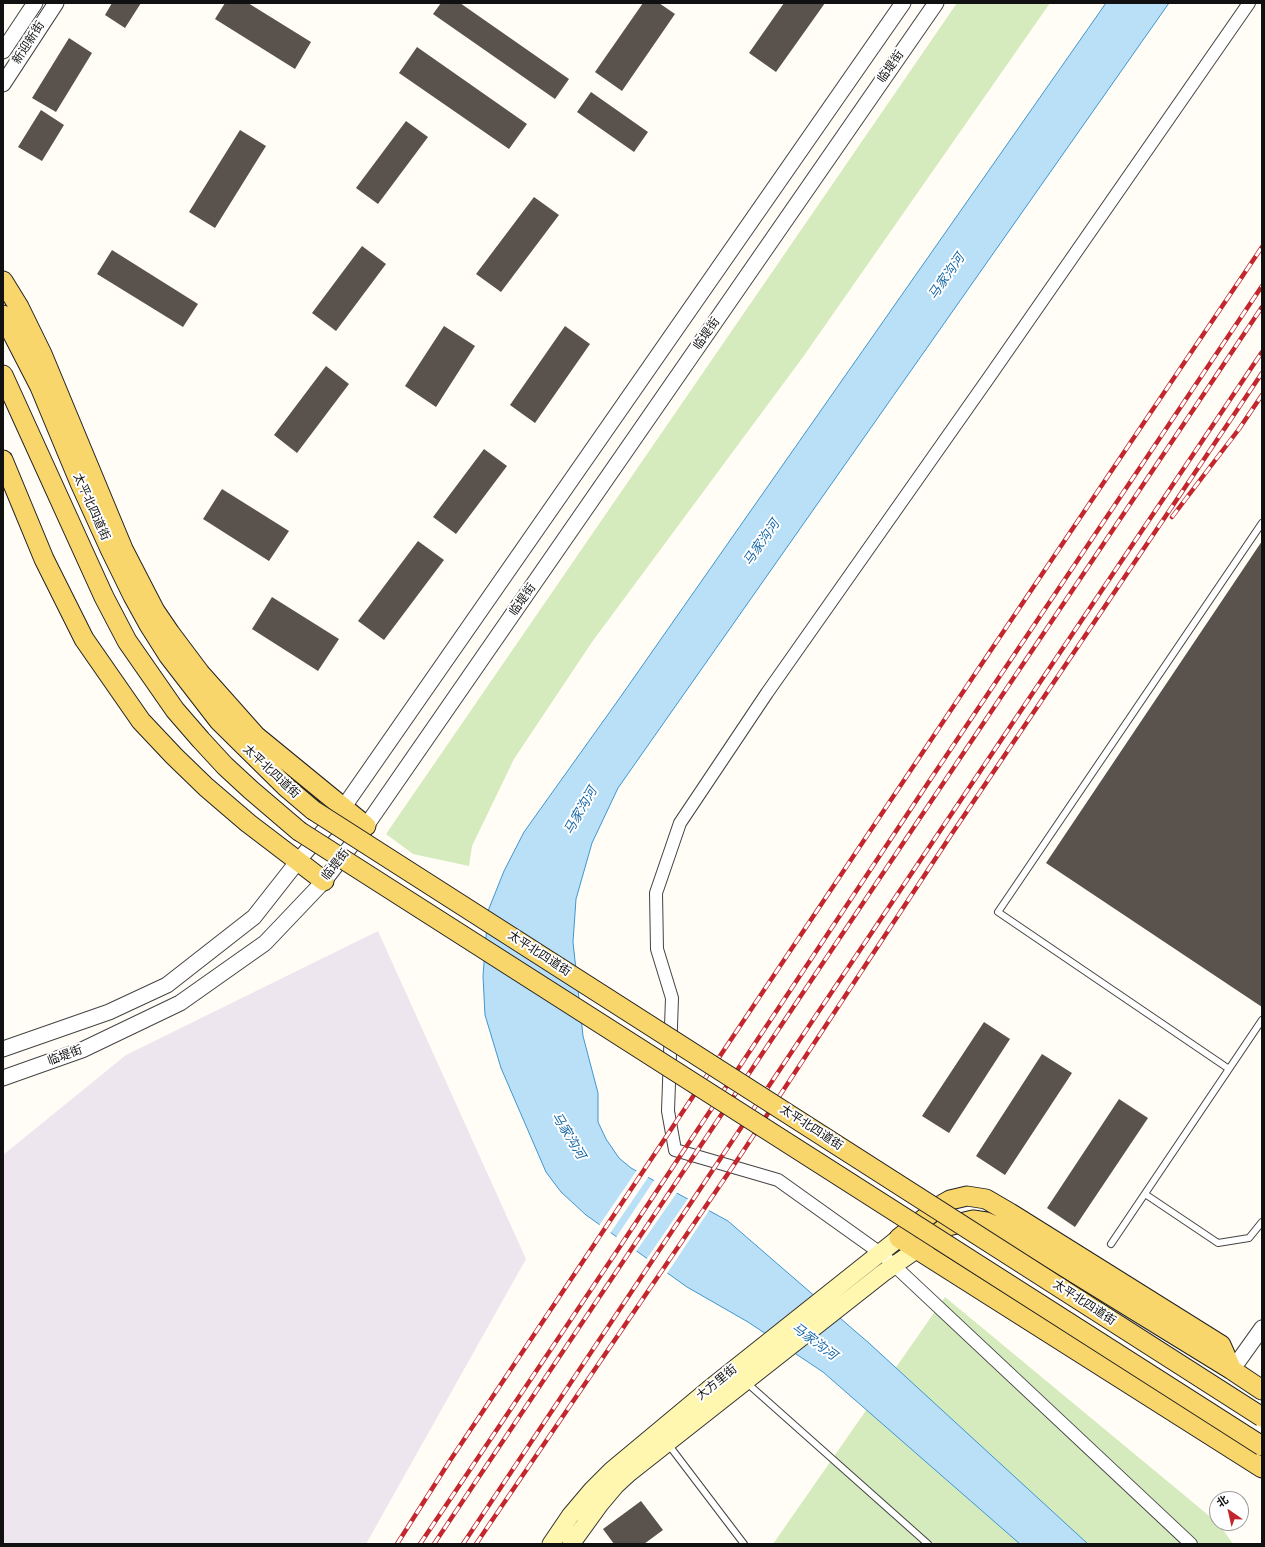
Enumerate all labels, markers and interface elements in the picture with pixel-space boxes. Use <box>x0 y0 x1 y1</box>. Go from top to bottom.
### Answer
street label: 新迎新街 <box>10 19 48 67</box>
street label: 临堤街 <box>875 48 907 86</box>
water label: 马家沟河 <box>926 251 968 303</box>
street label: 临堤街 <box>691 315 723 353</box>
street label: 太平北四道街 <box>70 471 112 543</box>
water label: 马家沟河 <box>741 517 783 569</box>
street label: 临堤街 <box>507 581 539 619</box>
street label: 太平北四道街 <box>240 742 302 802</box>
water label: 马家沟河 <box>561 785 601 837</box>
street label: 临堤街 <box>319 846 353 884</box>
street label: 太平北四道街 <box>505 928 573 980</box>
street label: 临堤街 <box>46 1043 84 1069</box>
street label: 太平北四道街 <box>777 1102 845 1154</box>
water label: 马家沟河 <box>548 1110 588 1162</box>
street label: 太平北四道街 <box>1050 1277 1118 1329</box>
water label: 马家沟河 <box>789 1320 839 1364</box>
street label: 大方里街 <box>694 1362 740 1404</box>
north arrow <box>1209 1491 1249 1531</box>
text: 北 <box>1214 1492 1231 1511</box>

